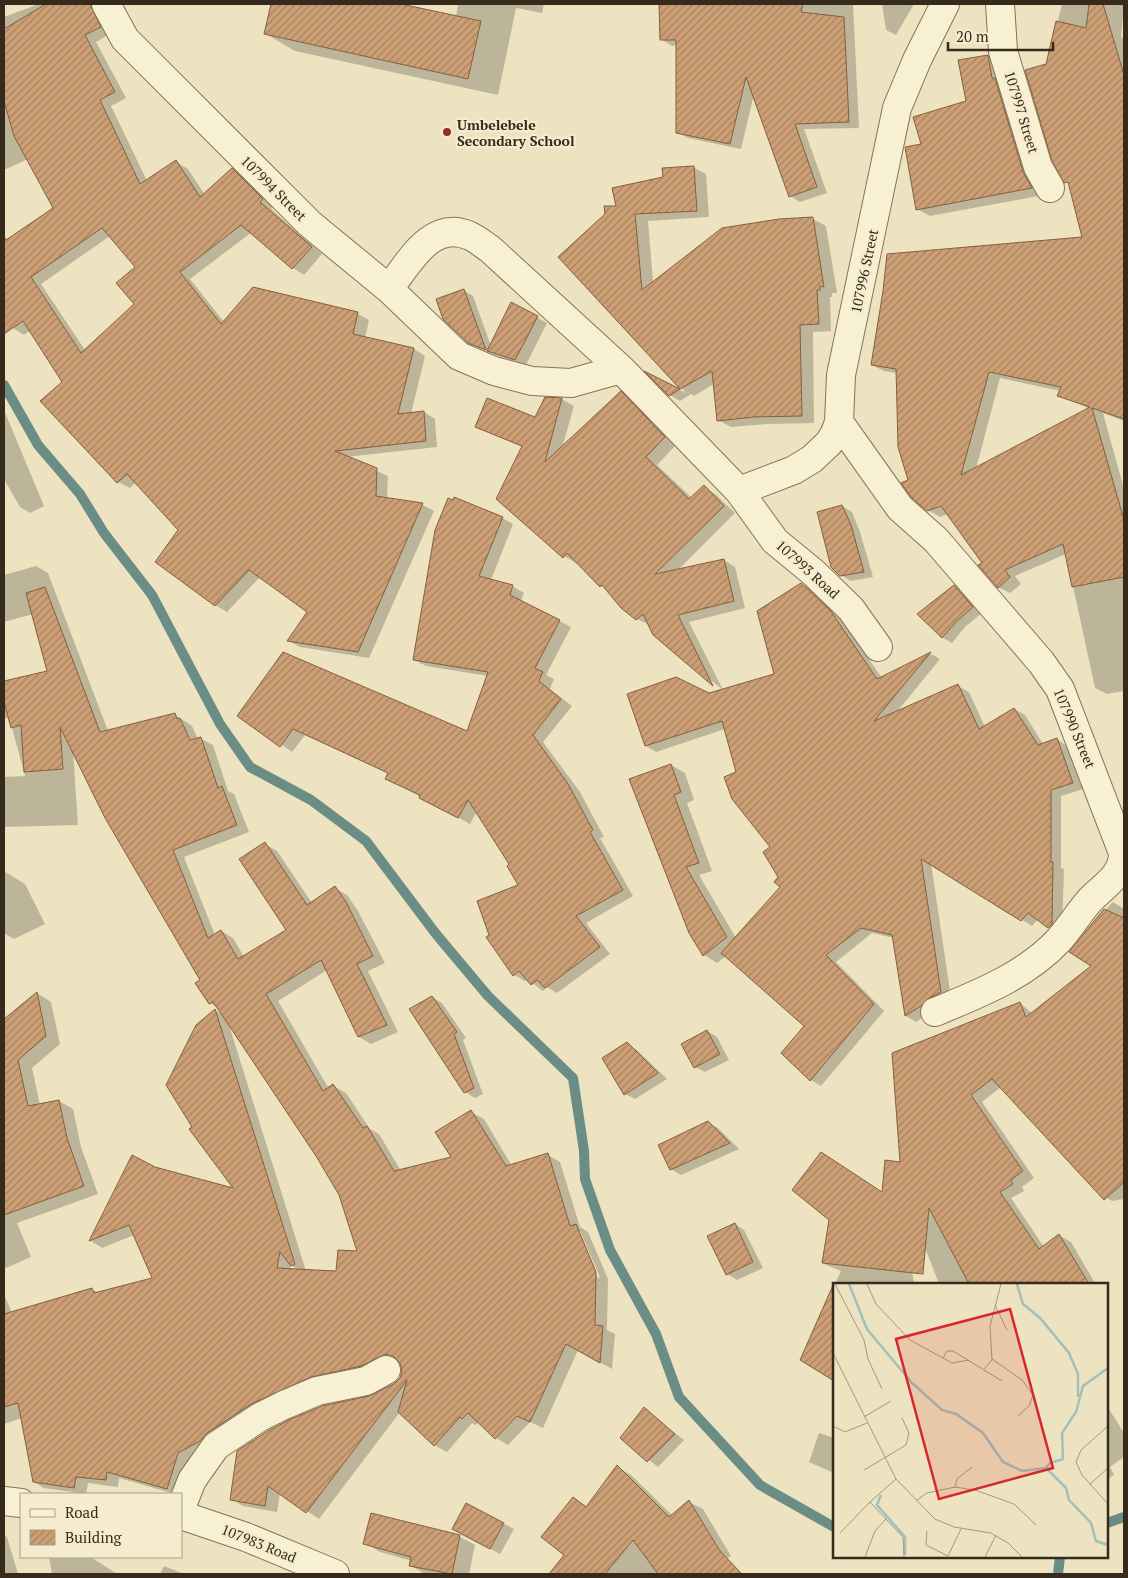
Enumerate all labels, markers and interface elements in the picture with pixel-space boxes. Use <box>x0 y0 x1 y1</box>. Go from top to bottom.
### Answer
scale bar <box>948 20 1053 52</box>
text: 20 m <box>956 26 989 46</box>
street label: 107997 Street <box>1000 68 1044 156</box>
place label: Umbelebele Secondary School <box>457 115 575 150</box>
marker: Umbelebele Secondary School <box>441 126 453 138</box>
street label: 107994 Street <box>237 151 312 226</box>
street label: 107996 Street <box>846 226 882 315</box>
street label: 107993 Road <box>772 535 844 603</box>
street label: 107990 Street <box>1050 685 1101 772</box>
inset map <box>833 1283 1108 1558</box>
legend <box>20 1493 182 1558</box>
text: Road <box>65 1502 98 1522</box>
street label: 107983 Road <box>219 1519 300 1567</box>
text: Building <box>65 1527 123 1547</box>

